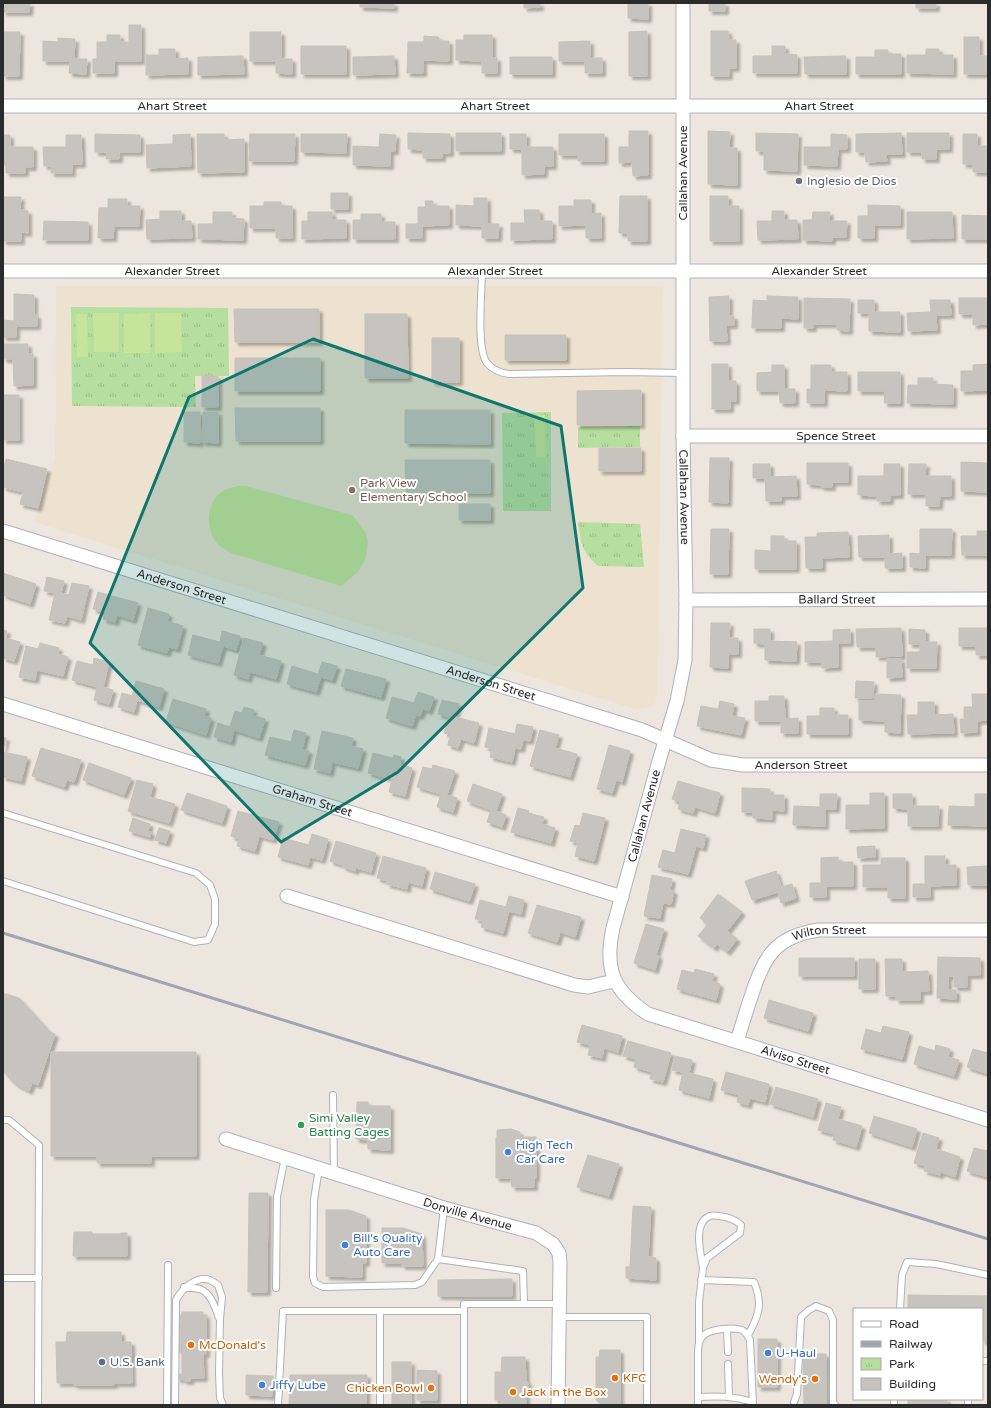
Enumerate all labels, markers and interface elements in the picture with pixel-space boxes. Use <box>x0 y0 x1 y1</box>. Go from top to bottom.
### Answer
street label: Ahart Street <box>137 99 207 113</box>
street label: Ahart Street <box>460 99 530 113</box>
street label: Ahart Street <box>784 99 854 113</box>
street label: Callahan Avenue <box>676 125 690 221</box>
place label: Inglesio de Dios <box>807 174 897 188</box>
marker: Inglesio de Dios <box>794 176 804 186</box>
street label: Alexander Street <box>124 264 220 278</box>
street label: Alexander Street <box>447 264 543 278</box>
street label: Alexander Street <box>771 264 867 278</box>
street label: Spence Street <box>796 429 876 443</box>
street label: Callahan Avenue <box>676 449 692 545</box>
place label: Park View Elementary School <box>360 476 467 504</box>
marker: Park View Elementary School <box>347 485 357 495</box>
street label: Anderson Street <box>135 566 228 607</box>
street label: Ballard Street <box>798 592 876 607</box>
street label: Anderson Street <box>444 662 538 704</box>
street label: Anderson Street <box>755 758 848 772</box>
street label: Callahan Avenue <box>625 768 663 864</box>
street label: Graham Street <box>271 781 354 820</box>
street label: Wilton Street <box>790 923 867 943</box>
street label: Alviso Street <box>759 1043 832 1077</box>
place label: Simi Valley Batting Cages <box>309 1111 390 1139</box>
marker: Simi Valley Batting Cages <box>296 1120 306 1130</box>
place label: High Tech Car Care <box>516 1138 573 1166</box>
marker: High Tech Car Care <box>503 1147 513 1157</box>
street label: Donville Avenue <box>421 1195 514 1233</box>
place label: Bill's Quality Auto Care <box>353 1231 423 1259</box>
marker: Bill's Quality Auto Care <box>340 1240 350 1250</box>
legend <box>853 1308 983 1400</box>
text: Road <box>889 1317 919 1331</box>
text: Railway <box>889 1337 933 1351</box>
place label: McDonald's <box>199 1338 266 1352</box>
marker: McDonald's <box>186 1340 196 1350</box>
place label: U-Haul <box>776 1346 816 1360</box>
marker: U-Haul <box>763 1348 773 1358</box>
place label: U.S. Bank <box>110 1355 165 1369</box>
marker: U.S. Bank <box>97 1357 107 1367</box>
text: Park <box>889 1357 915 1371</box>
place label: KFC <box>623 1371 646 1385</box>
place label: Wendy's <box>759 1372 807 1386</box>
marker: KFC <box>610 1373 620 1383</box>
marker: Wendy's <box>810 1374 820 1384</box>
text: Building <box>889 1377 936 1391</box>
place label: Jiffy Lube <box>270 1378 326 1392</box>
marker: Jiffy Lube <box>257 1380 267 1390</box>
place label: Chicken Bowl <box>346 1381 423 1395</box>
marker: Chicken Bowl <box>426 1383 436 1393</box>
place label: Jack in the Box <box>521 1385 607 1399</box>
marker: Jack in the Box <box>508 1387 518 1397</box>

